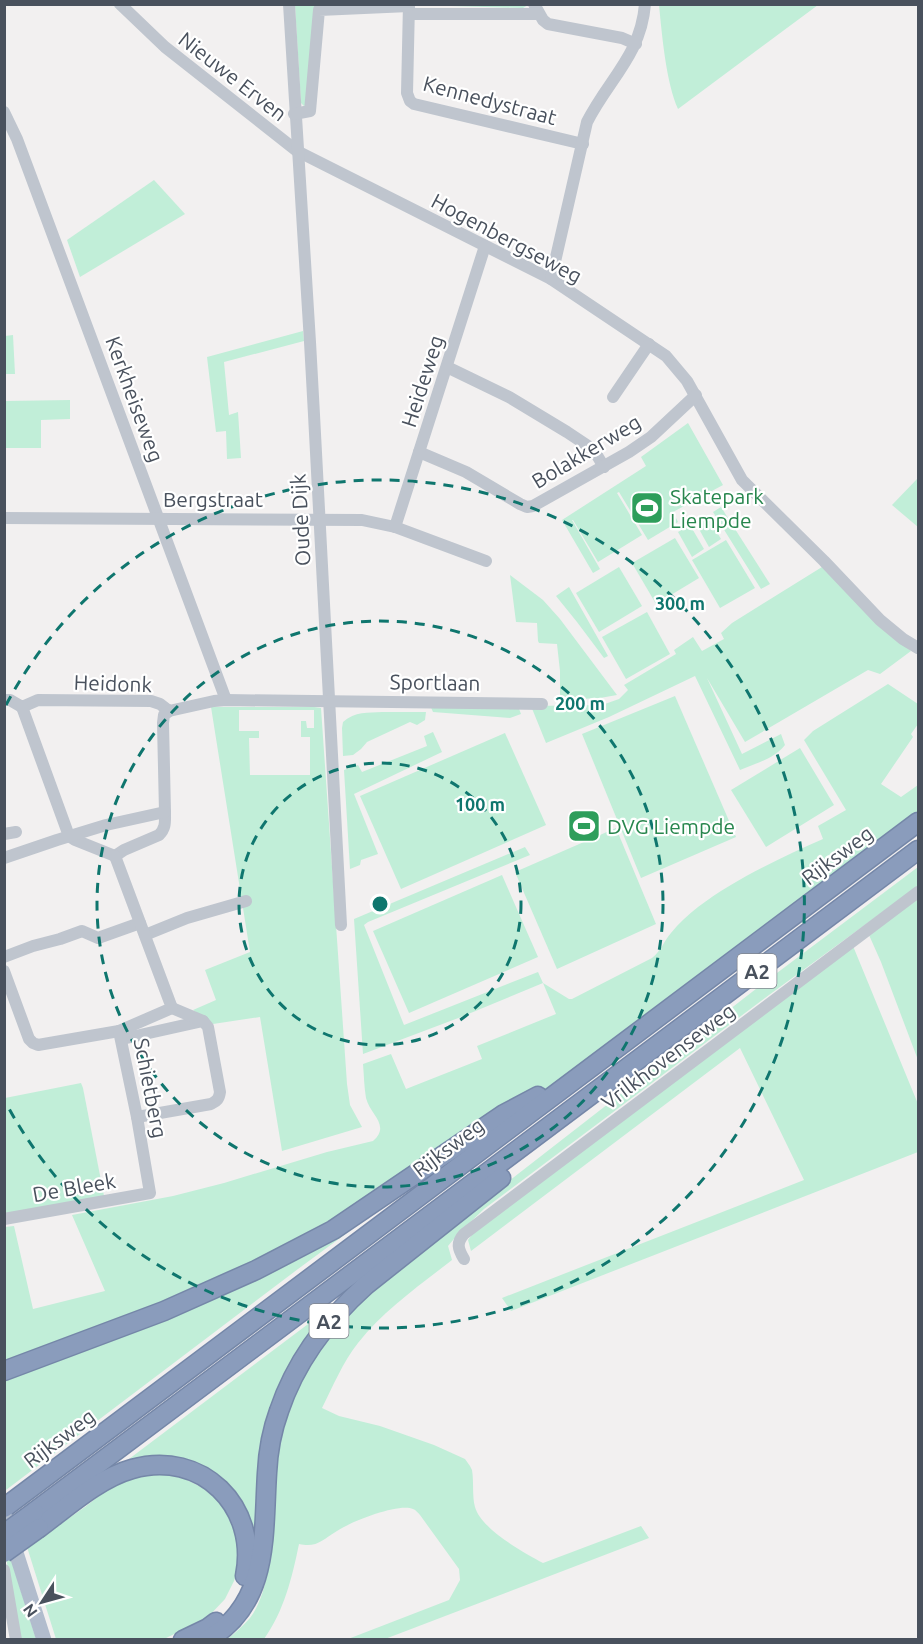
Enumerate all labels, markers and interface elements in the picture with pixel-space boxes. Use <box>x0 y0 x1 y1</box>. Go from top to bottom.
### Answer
street label: Nieuwe Erven <box>174 26 292 126</box>
street label: Kennedystraat <box>421 71 559 129</box>
street label: Hogenbergseweg <box>428 188 586 288</box>
street label: Heideweg <box>396 332 448 430</box>
street label: Kerkheiseweg <box>101 333 169 465</box>
street label: Bolakkerweg <box>527 409 645 493</box>
street label: Oude Dijk <box>286 473 314 567</box>
place label: Skatepark Liempde <box>670 484 764 532</box>
street label: Bergstraat <box>163 487 263 511</box>
sports icon: Skatepark Liempde <box>629 490 665 526</box>
text: 300 m <box>655 593 705 613</box>
street label: Sportlaan <box>389 669 481 695</box>
street label: Heidonk <box>73 670 153 696</box>
text: 200 m <box>555 693 605 713</box>
text: 100 m <box>455 794 505 814</box>
sports icon: DVG Liempde <box>566 808 602 844</box>
place label: DVG Liempde <box>607 814 735 838</box>
street label: Rijksweg <box>797 820 877 890</box>
centre of rings <box>370 894 390 914</box>
road number: A2 <box>738 954 777 988</box>
street label: Vrilkhovenseweg <box>597 998 739 1114</box>
street label: Schietberg <box>130 1036 172 1140</box>
street label: Rijksweg <box>408 1112 488 1182</box>
street label: De Bleek <box>31 1168 118 1206</box>
road number: A2 <box>310 1304 348 1338</box>
street label: Rijksweg <box>19 1403 99 1473</box>
north arrow <box>12 1572 72 1632</box>
text: N <box>19 1601 41 1621</box>

